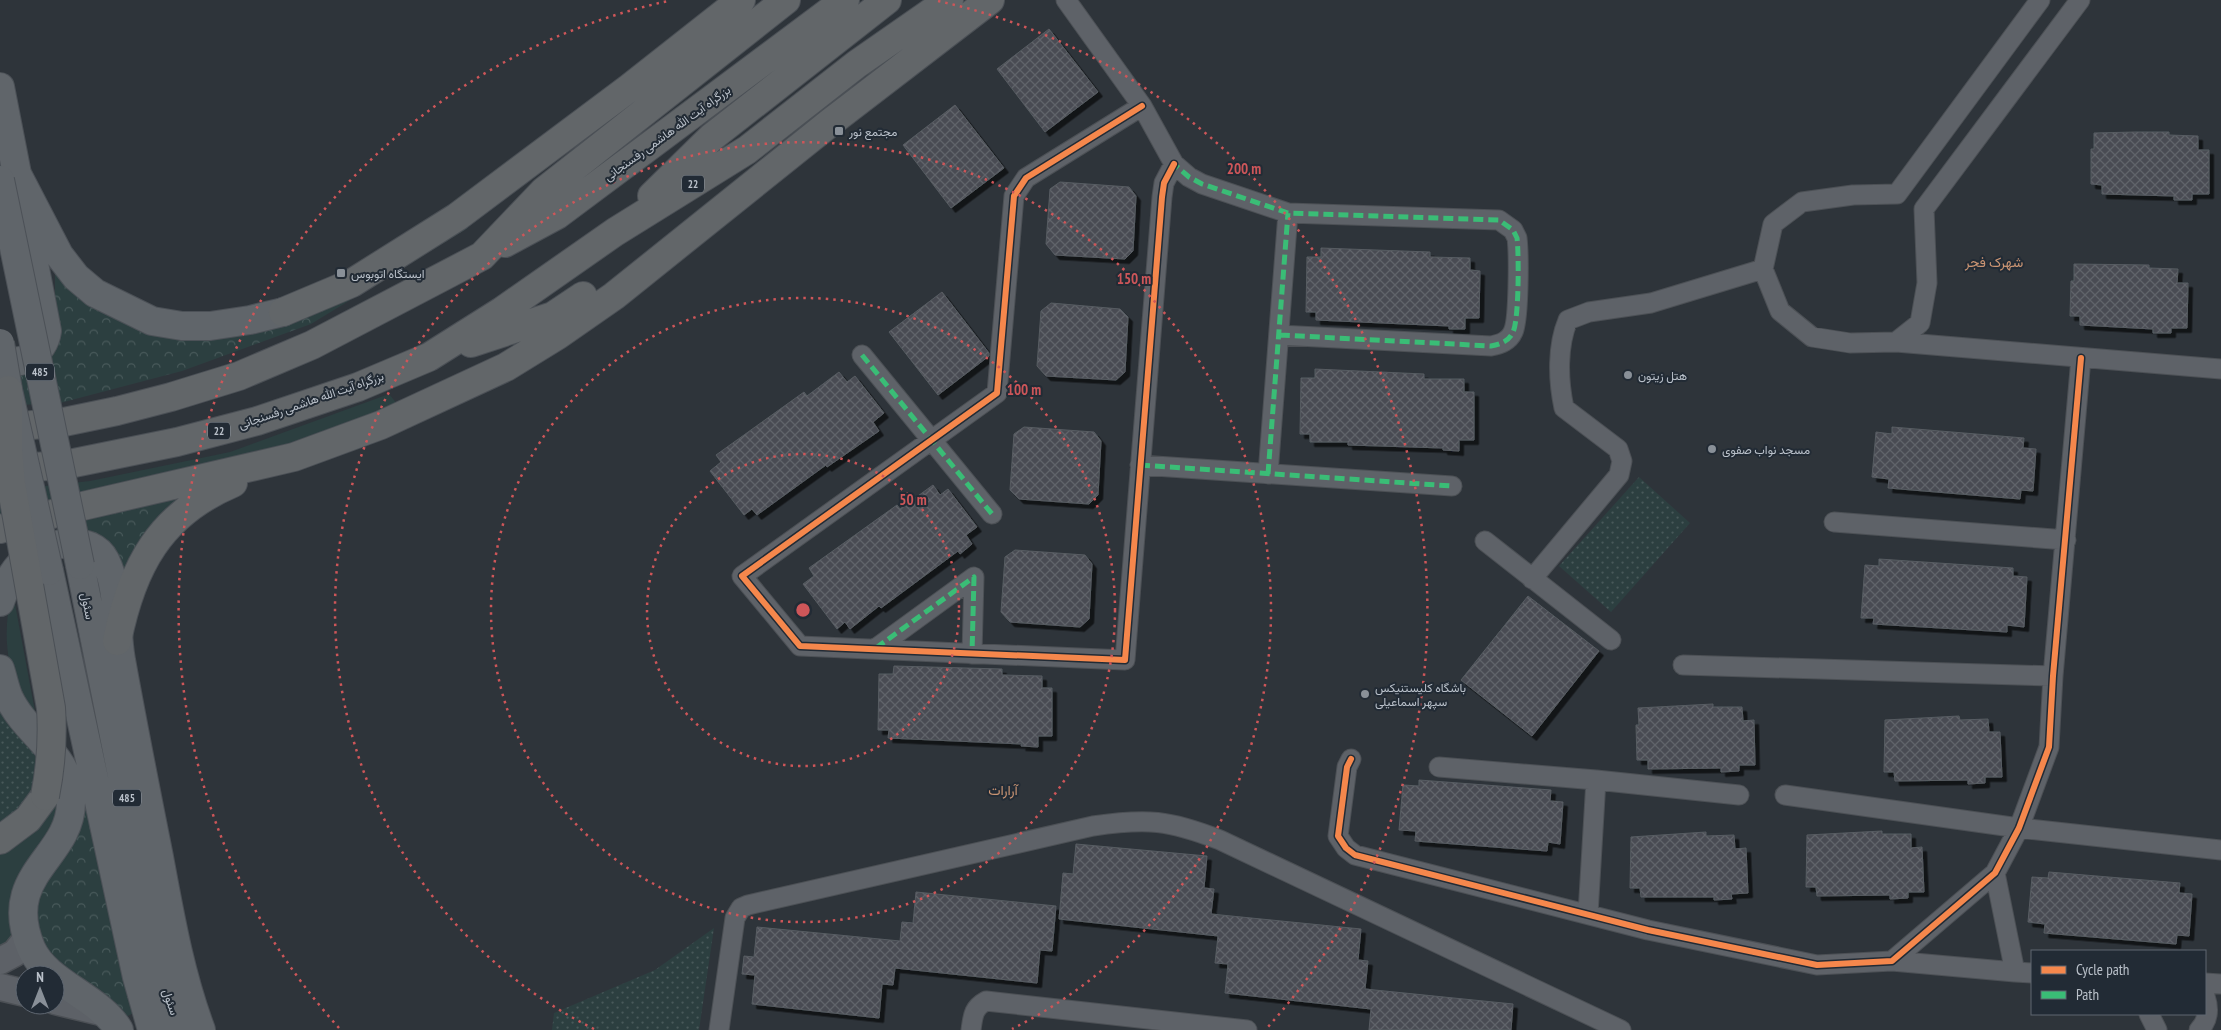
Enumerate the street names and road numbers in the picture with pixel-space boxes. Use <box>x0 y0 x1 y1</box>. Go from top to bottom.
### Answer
street label: بزرگراه آیت الله هاشمی رفسنجانی <box>601 82 734 185</box>
road number: 22 <box>682 175 704 192</box>
road number: 485 <box>26 364 54 381</box>
street label: بزرگراه آیت الله هاشمی رفسنجانی <box>236 368 386 433</box>
road number: 22 <box>208 422 230 440</box>
street label: سئول <box>77 591 98 621</box>
road number: 485 <box>113 790 141 806</box>
street label: سئول <box>159 987 182 1017</box>

